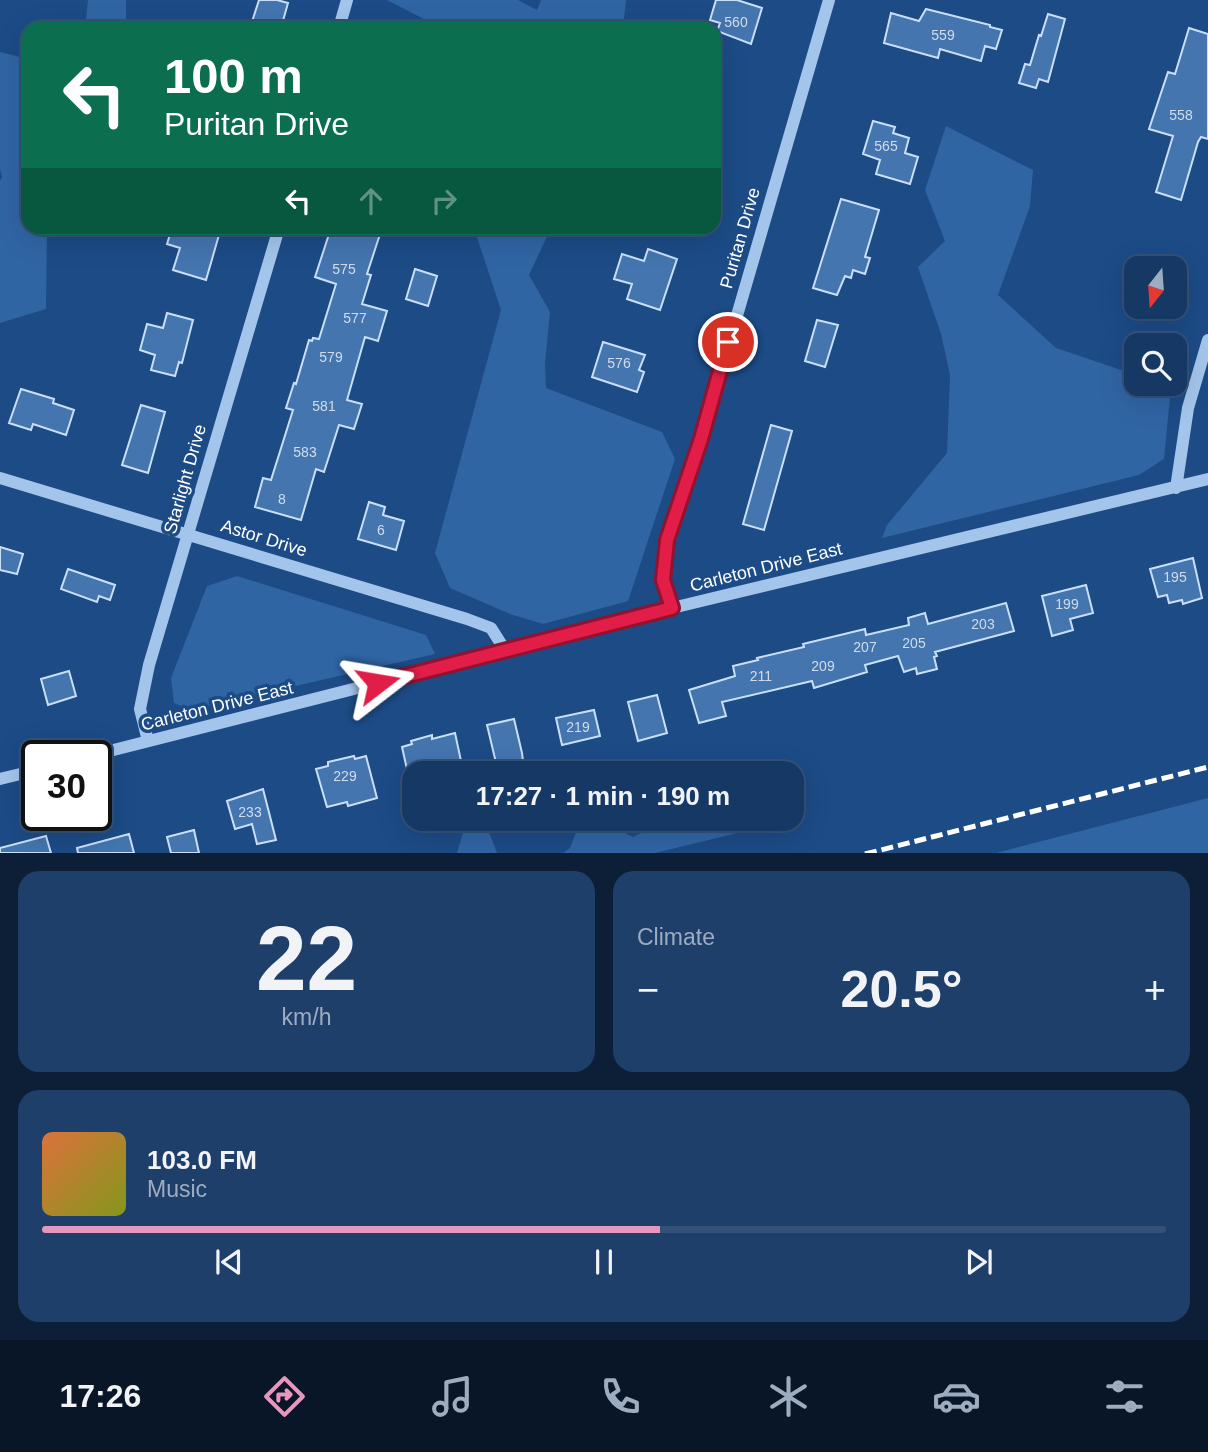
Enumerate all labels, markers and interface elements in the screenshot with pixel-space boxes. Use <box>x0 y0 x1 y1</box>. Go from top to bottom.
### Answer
house number: 560 <box>724 14 748 30</box>
house number: 559 <box>931 27 955 43</box>
icon: left <box>49 49 140 140</box>
text: 100 m <box>164 49 303 103</box>
text: Puritan Drive <box>164 106 349 142</box>
house number: 558 <box>1169 107 1193 123</box>
house number: 565 <box>874 138 898 154</box>
icon: left <box>279 182 317 220</box>
icon: ahead <box>352 182 390 220</box>
icon: right <box>425 182 463 220</box>
street label: Puritan Drive <box>716 185 764 291</box>
north arrow <box>1124 256 1186 318</box>
map controls <box>1124 256 1187 396</box>
house number: 575 <box>332 261 356 277</box>
house number: 577 <box>343 310 367 326</box>
pin <box>698 312 758 372</box>
icon: arrive <box>709 323 747 361</box>
button: search <box>1124 333 1187 396</box>
house number: 579 <box>319 349 343 365</box>
house number: 576 <box>607 355 631 371</box>
house number: 581 <box>312 398 336 414</box>
street label: Starlight Drive <box>160 422 210 536</box>
house number: 583 <box>293 444 317 460</box>
house number: 8 <box>278 491 286 507</box>
street label: Astor Drive <box>219 515 309 561</box>
house number: 6 <box>377 522 385 538</box>
street label: Carleton Drive East <box>688 538 844 596</box>
house number: 195 <box>1163 569 1187 585</box>
house number: 199 <box>1055 596 1079 612</box>
house number: 203 <box>971 616 995 632</box>
house number: 205 <box>902 635 926 651</box>
house number: 207 <box>853 639 877 655</box>
position arrow <box>341 646 415 720</box>
house number: 209 <box>811 658 835 674</box>
house number: 211 <box>750 668 772 684</box>
street label: Carleton Drive East <box>139 677 295 735</box>
house number: 219 <box>566 719 590 735</box>
speed limit sign: 30 <box>21 740 112 831</box>
house number: 229 <box>333 768 357 784</box>
text: 17:27 · 1 min · 190 m <box>476 781 730 811</box>
house number: 233 <box>238 804 262 820</box>
text: 22 <box>256 908 357 1009</box>
text: Climate <box>637 924 715 950</box>
text: 20.5° <box>840 960 963 1018</box>
text: − <box>637 969 659 1011</box>
text: + <box>1144 969 1166 1011</box>
text: km/h <box>282 1004 331 1030</box>
text: 103.0 FM <box>147 1145 257 1175</box>
text: Music <box>147 1176 207 1202</box>
icon: previous <box>210 1243 248 1281</box>
icon: pause <box>585 1243 623 1281</box>
icon: next <box>960 1243 998 1281</box>
icon: directions <box>260 1372 309 1421</box>
icon: music <box>428 1372 477 1421</box>
icon: phone <box>596 1372 645 1421</box>
icon: climate <box>764 1372 813 1421</box>
icon: car <box>932 1372 981 1421</box>
icon: filters <box>1100 1372 1149 1421</box>
text: 17:26 <box>59 1378 141 1414</box>

